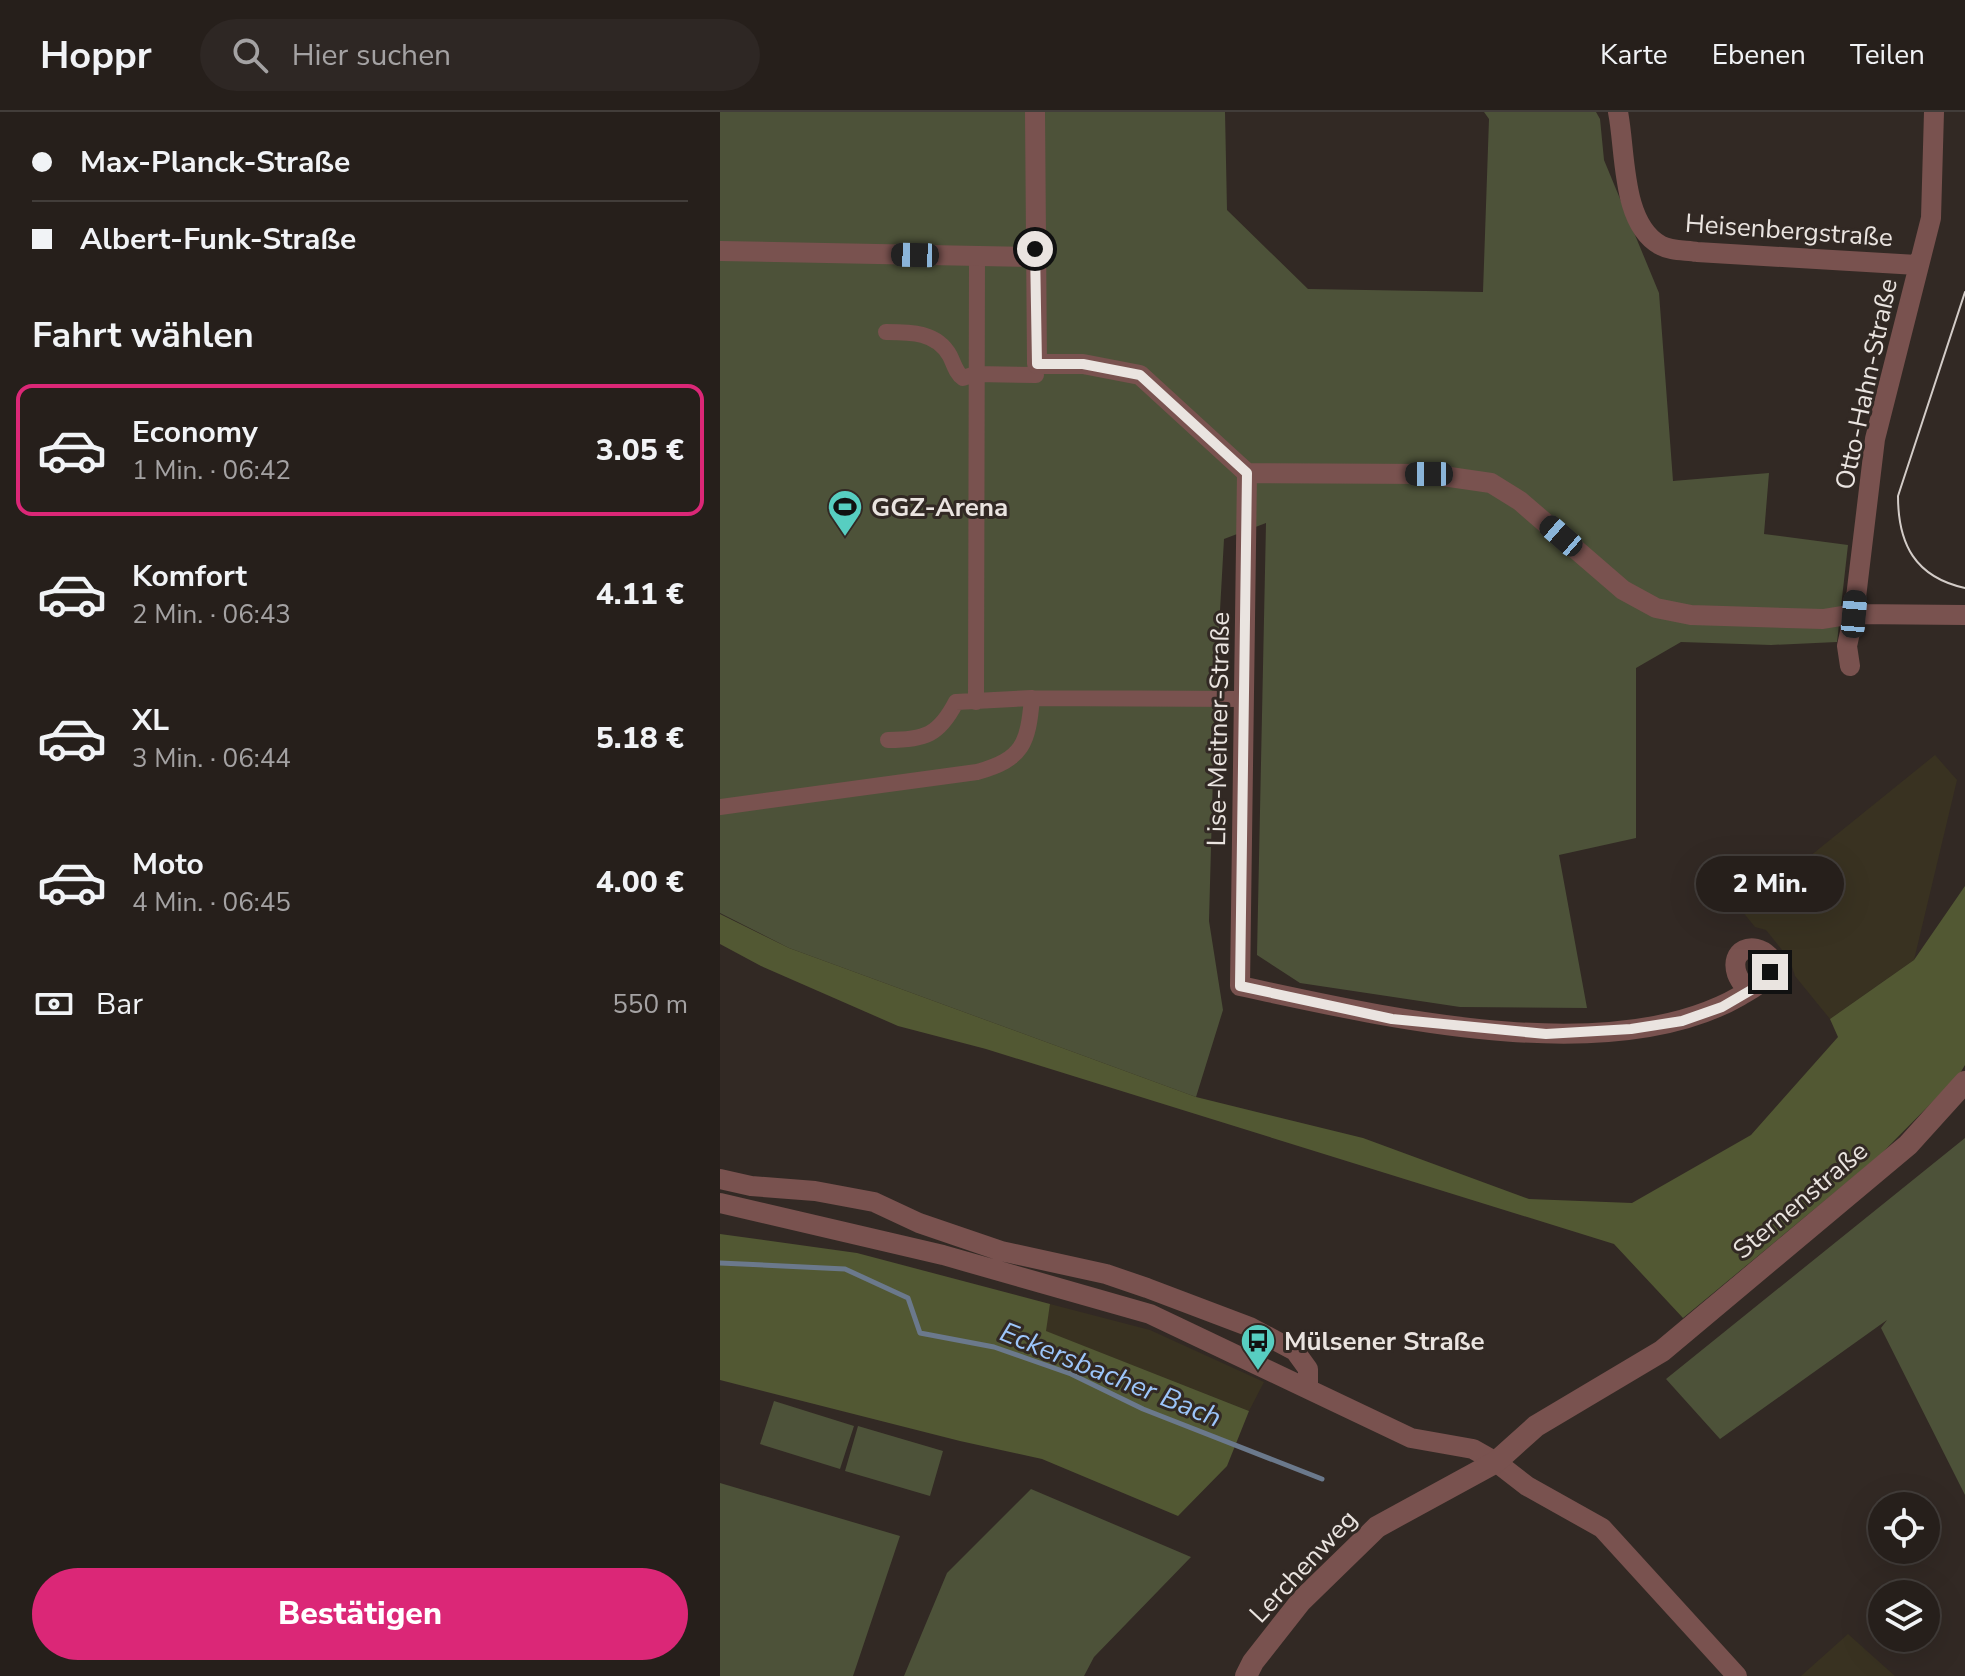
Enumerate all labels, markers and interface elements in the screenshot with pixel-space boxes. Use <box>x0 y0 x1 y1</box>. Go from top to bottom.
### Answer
search box <box>200 19 760 91</box>
text: Hoppr <box>40 30 152 81</box>
icon: search <box>228 33 272 77</box>
text: Hier suchen <box>292 35 451 76</box>
text: Karte <box>1600 36 1668 74</box>
text: Ebenen <box>1712 36 1806 74</box>
text: Teilen <box>1850 36 1925 74</box>
text: Max-Planck-Straße <box>80 142 350 183</box>
street label: Heisenbergstraße <box>1684 206 1894 255</box>
text: Albert-Funk-Straße <box>80 219 356 260</box>
route start <box>1017 231 1053 267</box>
car <box>891 243 939 267</box>
street label: Otto-Hahn-Straße <box>1827 275 1906 493</box>
text: Fahrt wählen <box>32 311 254 360</box>
text: Economy <box>132 412 258 453</box>
icon: car <box>36 414 108 486</box>
text: 3.05 € <box>596 430 684 471</box>
text: 1 Min. · 06:42 <box>132 453 291 488</box>
car <box>1405 462 1453 486</box>
sports icon: GGZ-Arena <box>826 488 864 538</box>
place label: GGZ-Arena <box>871 490 1008 525</box>
car <box>1535 511 1587 561</box>
text: Komfort <box>132 556 247 597</box>
icon: car <box>36 558 108 630</box>
text: 4.11 € <box>596 574 684 615</box>
car <box>1840 589 1868 639</box>
text: 2 Min. · 06:43 <box>132 597 291 632</box>
street label: Lise-Meitner-Straße <box>1199 611 1238 847</box>
text: XL <box>132 700 169 741</box>
icon: car <box>36 702 108 774</box>
text: 5.18 € <box>596 718 684 759</box>
text: 3 Min. · 06:44 <box>132 741 291 776</box>
text: Moto <box>132 844 204 885</box>
icon: car <box>36 846 108 918</box>
callout: 2 Min. <box>1696 856 1844 912</box>
text: 4.00 € <box>596 862 684 903</box>
text: 2 Min. <box>1733 866 1807 901</box>
text: 4 Min. · 06:45 <box>132 885 291 920</box>
route end <box>1752 954 1788 990</box>
icon: cash <box>32 982 76 1026</box>
text: Bar <box>96 984 143 1025</box>
text: 550 m <box>612 987 688 1022</box>
street label: Sternenstraße <box>1726 1134 1875 1267</box>
water label: Eckersbacher Bach <box>994 1313 1227 1437</box>
bus stop icon: Mülsener Straße <box>1239 1322 1277 1372</box>
place label: Mülsener Straße <box>1284 1324 1485 1359</box>
map controls <box>1868 1492 1940 1652</box>
button: locate <box>1868 1492 1940 1564</box>
street label: Lerchenweg <box>1242 1502 1365 1631</box>
button: Bestätigen <box>32 1568 688 1660</box>
button: layers <box>1868 1580 1940 1652</box>

